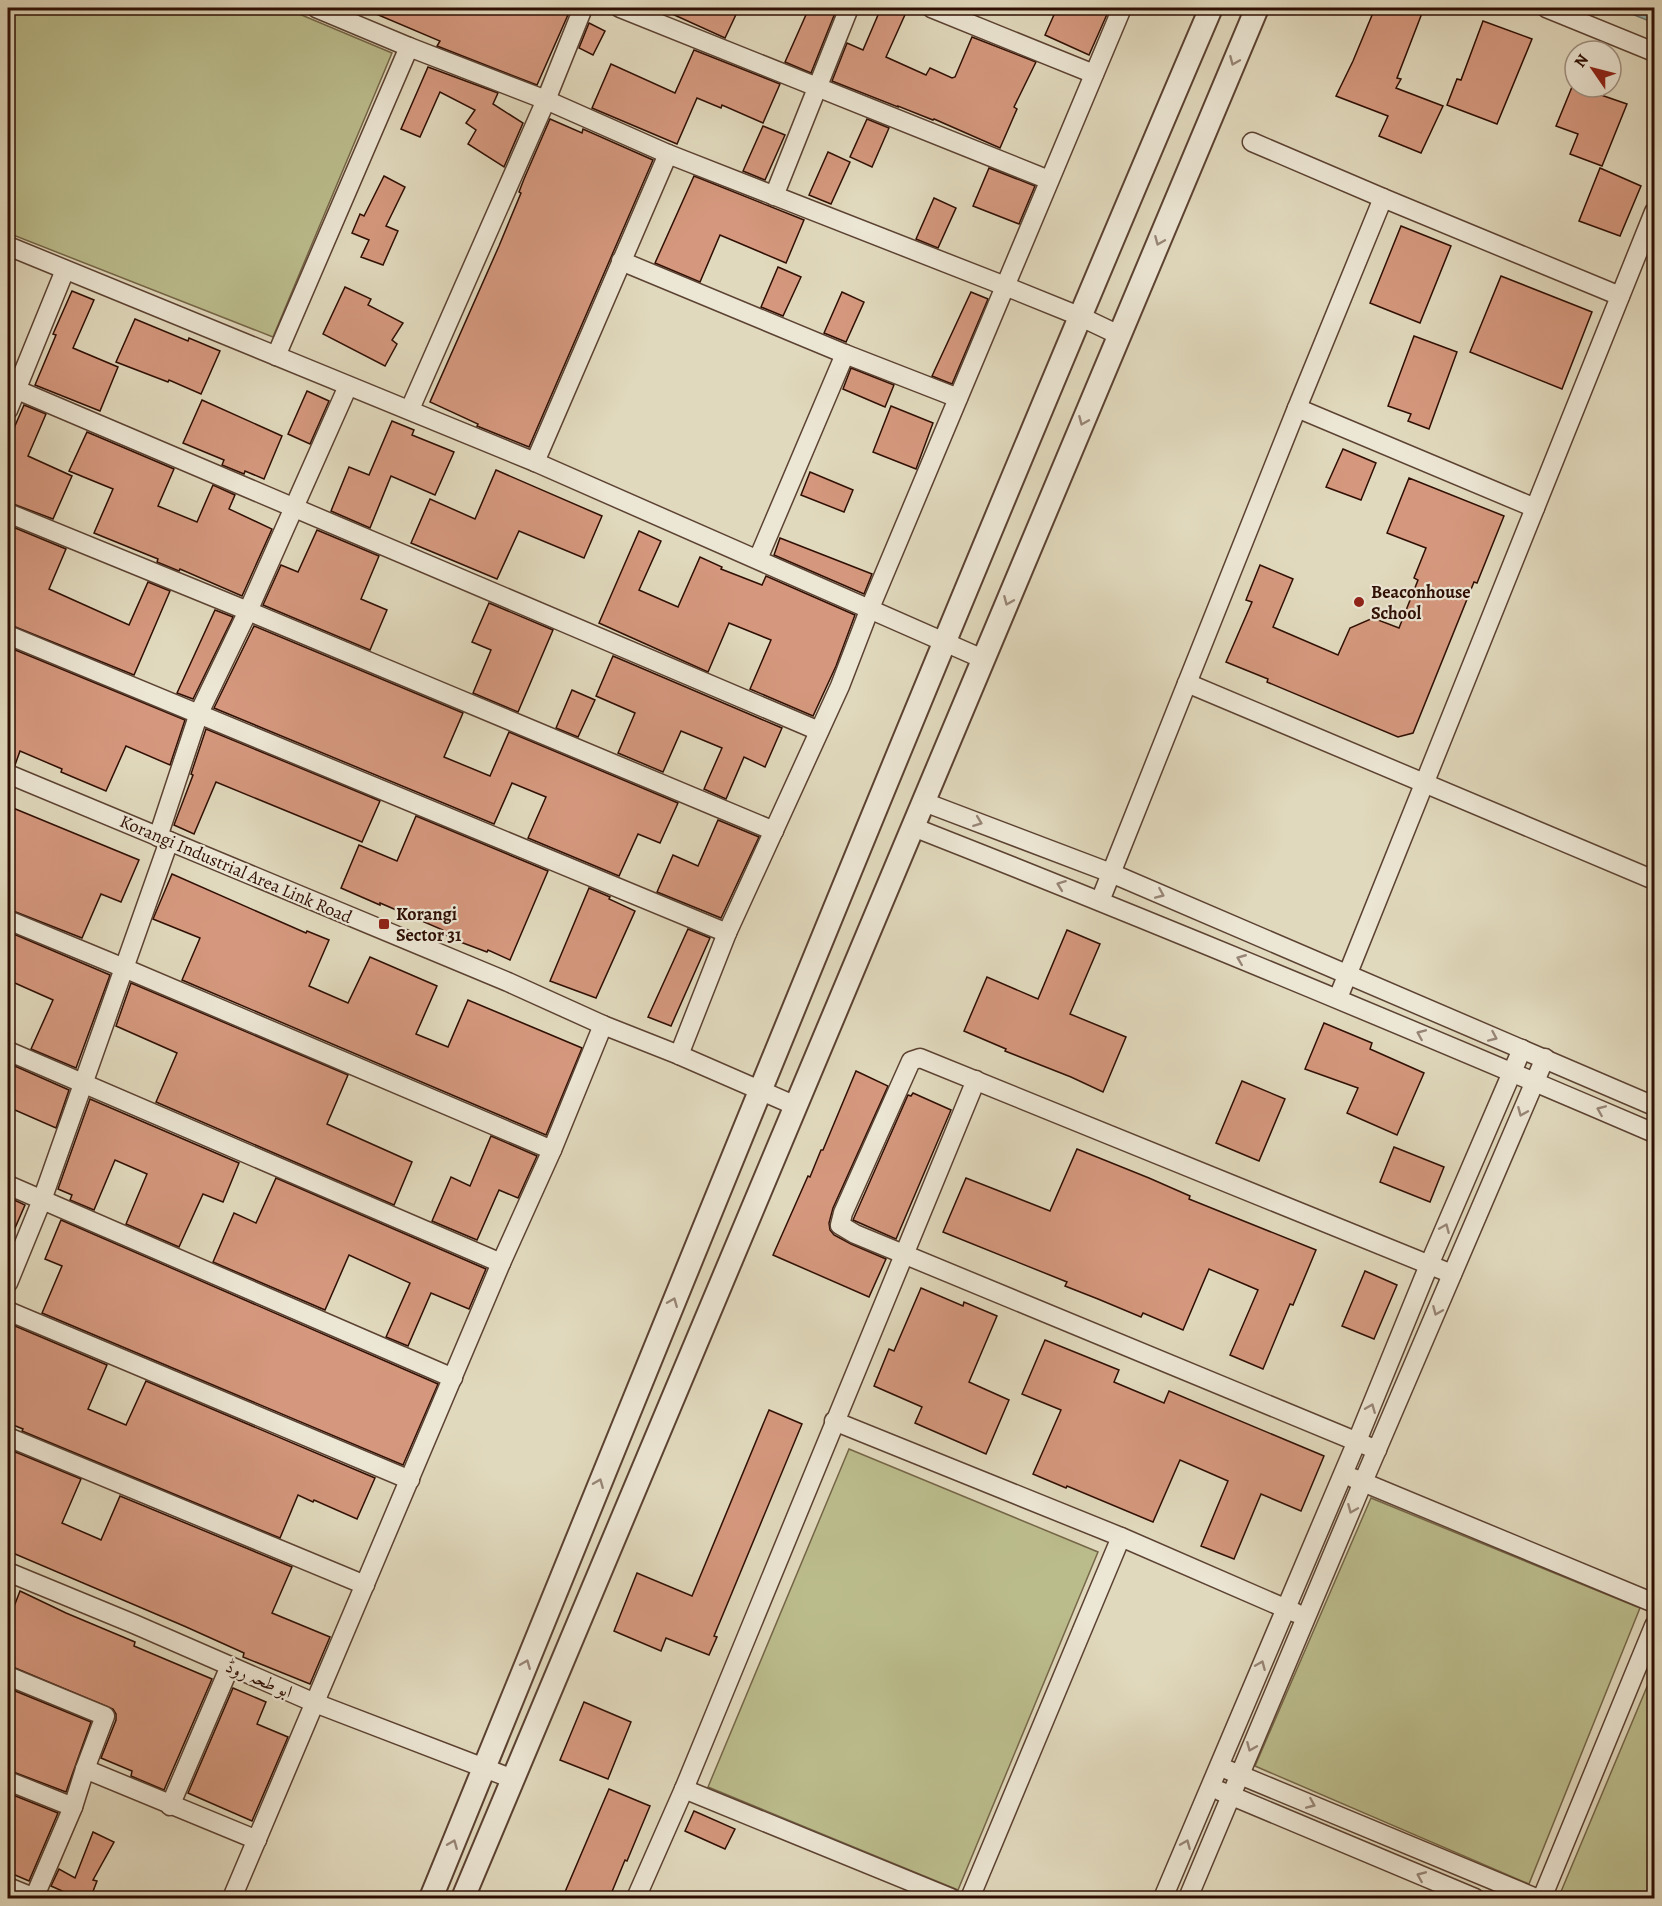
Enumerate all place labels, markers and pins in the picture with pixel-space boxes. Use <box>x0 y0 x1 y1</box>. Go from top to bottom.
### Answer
place label: Beaconhouse School <box>1371 580 1471 625</box>
marker: Beaconhouse School <box>1352 595 1366 609</box>
place label: Korangi Sector 31 <box>396 902 462 947</box>
marker: Korangi Sector 31 <box>377 917 391 931</box>

